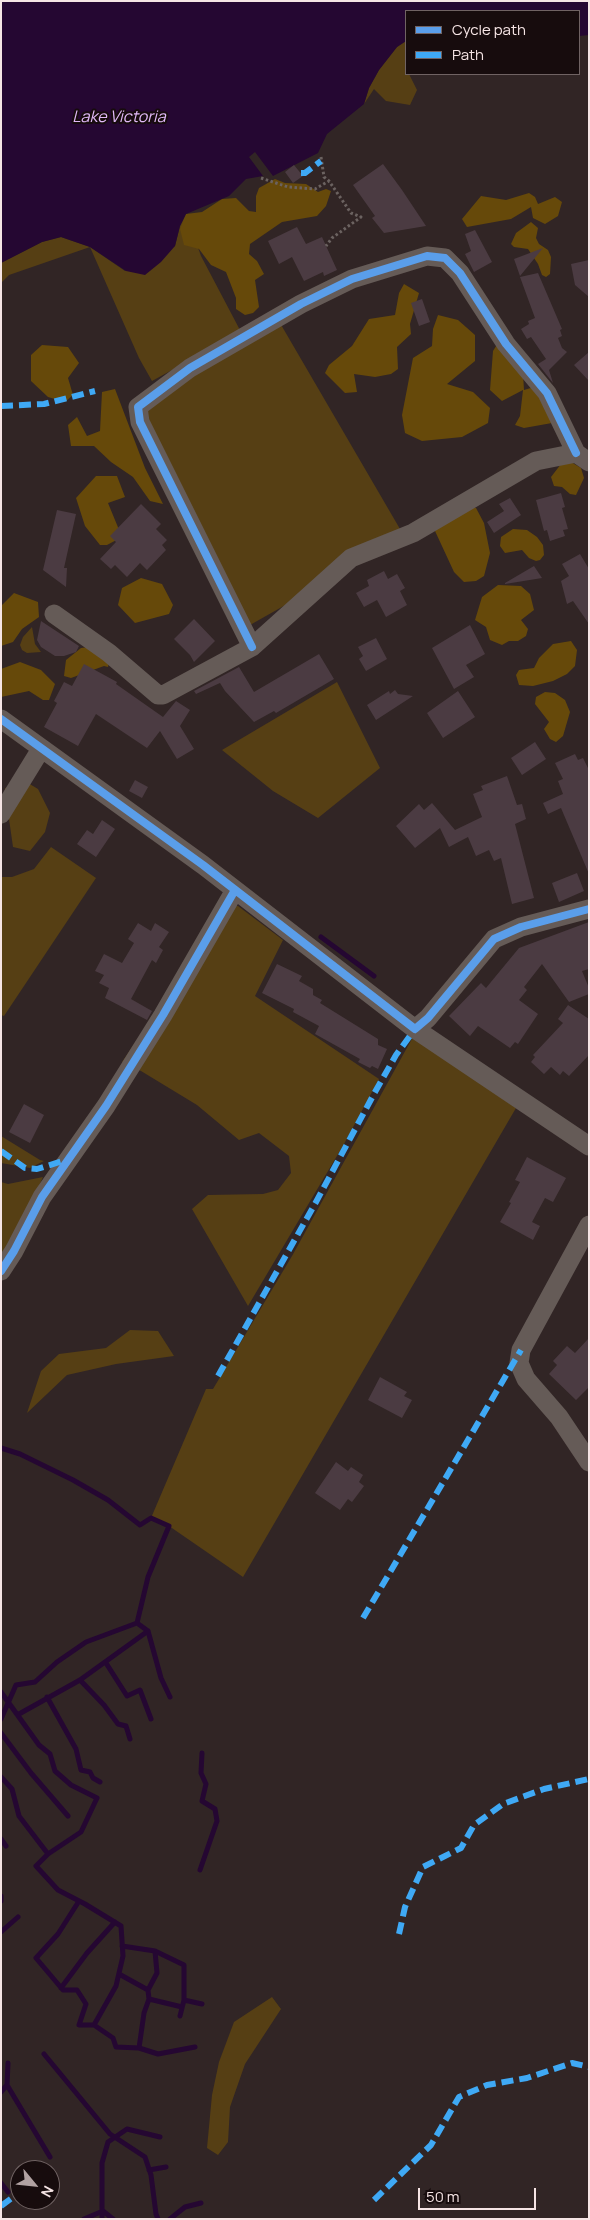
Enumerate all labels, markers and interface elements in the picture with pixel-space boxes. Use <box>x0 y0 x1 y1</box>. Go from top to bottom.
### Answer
legend <box>405 10 580 75</box>
text: Cycle path <box>452 19 526 40</box>
text: Path <box>452 44 484 65</box>
water label: Lake Victoria <box>72 108 166 128</box>
north arrow <box>10 2160 60 2210</box>
scale bar <box>420 2178 538 2210</box>
text: N <box>37 2183 59 2201</box>
text: 50 m <box>426 2186 460 2207</box>

